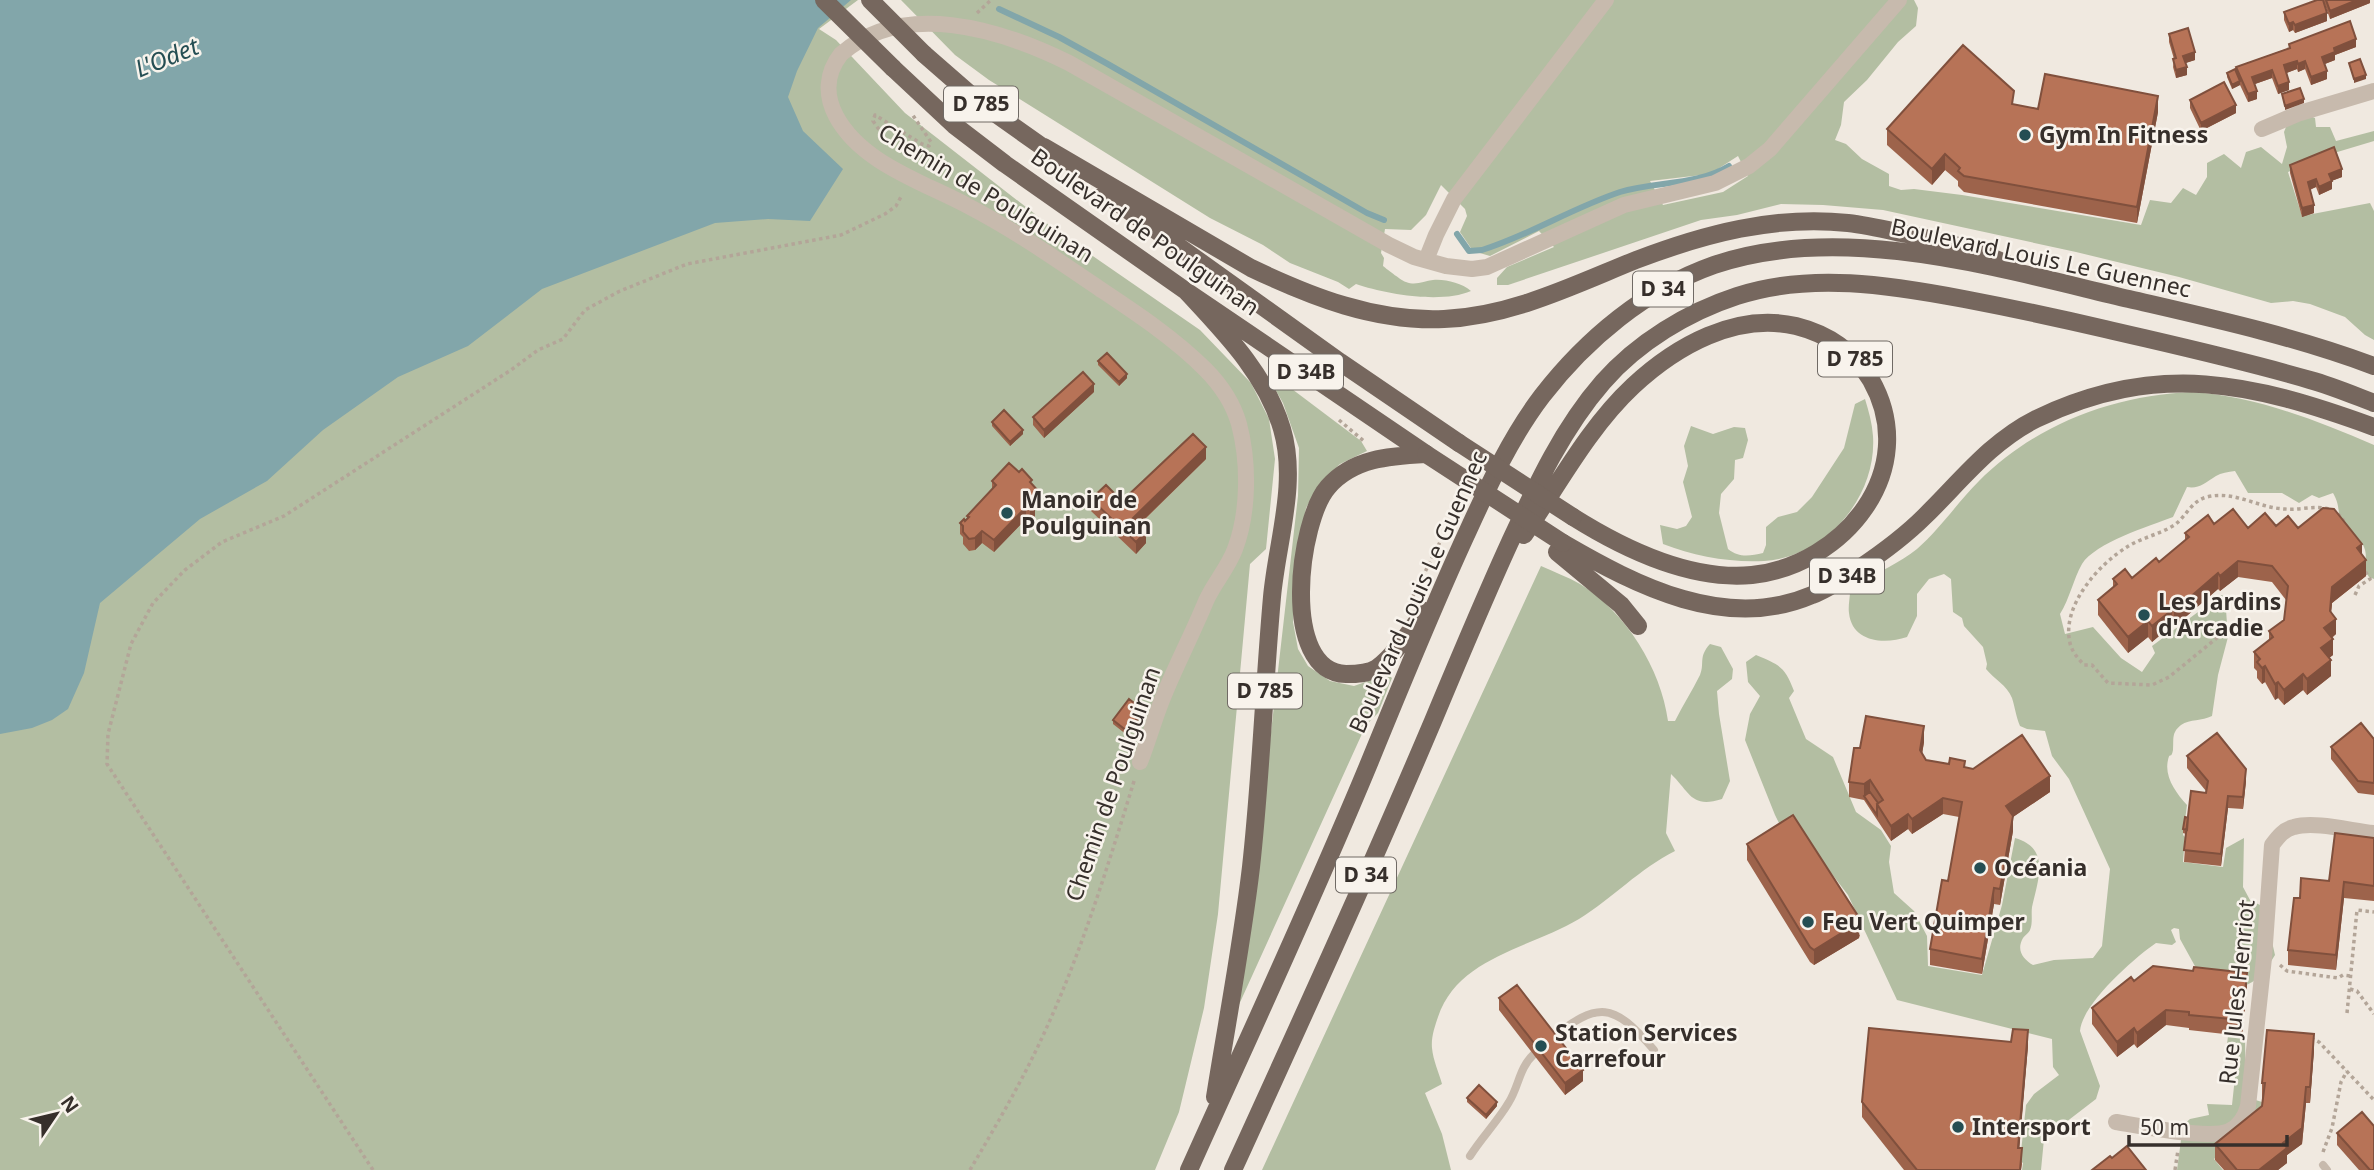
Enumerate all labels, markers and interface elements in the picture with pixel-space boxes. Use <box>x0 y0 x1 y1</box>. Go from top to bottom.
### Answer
water label: L'Odet <box>130 29 204 84</box>
road number: D 785 <box>944 86 1018 122</box>
street label: Chemin de Poulguinan <box>873 115 1100 269</box>
place label: Gym In Fitness <box>2039 118 2208 150</box>
marker: Gym In Fitness <box>2017 127 2033 143</box>
street label: Boulevard de Poulguinan <box>1025 140 1266 322</box>
street label: Boulevard Louis Le Guennec <box>1888 210 2194 304</box>
road number: D 34 <box>1633 272 1693 306</box>
road number: D 785 <box>1818 342 1892 376</box>
road number: D 34B <box>1269 354 1343 390</box>
street label: Boulevard Louis Le Guennec <box>1340 445 1494 738</box>
place label: Manoir de Poulguinan <box>1021 483 1152 541</box>
marker: Manoir de Poulguinan <box>999 505 1015 521</box>
road number: D 34B <box>1810 558 1884 594</box>
place label: Les Jardins d'Arcadie <box>2158 585 2281 643</box>
marker: Les Jardins d'Arcadie <box>2136 607 2152 623</box>
street label: Chemin de Poulguinan <box>1057 662 1167 905</box>
road number: D 785 <box>1228 674 1302 708</box>
place label: Océania <box>1994 851 2087 883</box>
road number: D 34 <box>1336 858 1396 892</box>
marker: Océania <box>1972 860 1988 876</box>
street label: Rue Jules Henriot <box>2210 898 2262 1086</box>
place label: Feu Vert Quimper <box>1822 905 2025 937</box>
marker: Feu Vert Quimper <box>1800 914 1816 930</box>
place label: Station Services Carrefour <box>1555 1016 1737 1074</box>
marker: Station Services Carrefour <box>1533 1038 1549 1054</box>
north arrow <box>21 1079 91 1149</box>
text: N <box>55 1090 85 1118</box>
scale bar <box>2129 1104 2286 1148</box>
place label: Intersport <box>1972 1110 2091 1142</box>
text: 50 m <box>2140 1113 2189 1141</box>
marker: Intersport <box>1950 1119 1966 1135</box>

